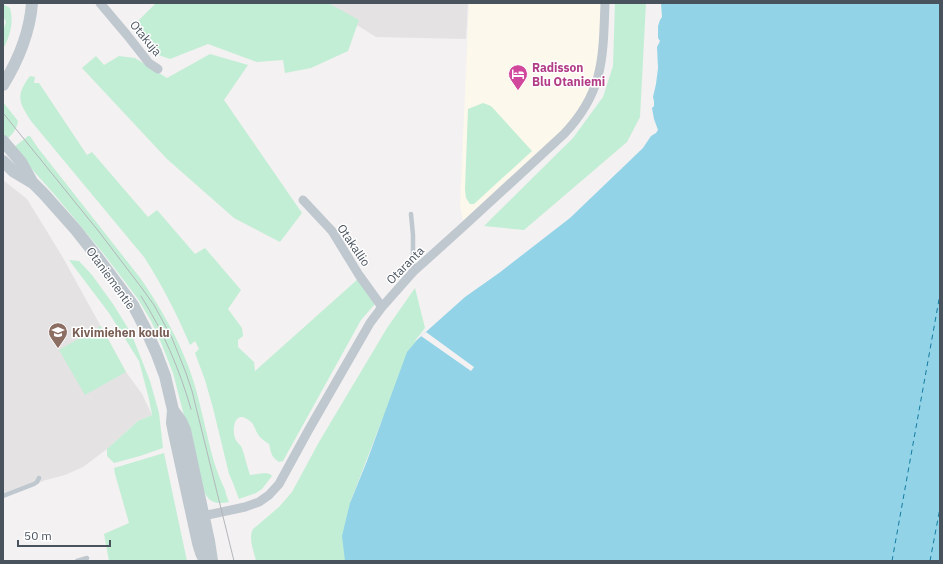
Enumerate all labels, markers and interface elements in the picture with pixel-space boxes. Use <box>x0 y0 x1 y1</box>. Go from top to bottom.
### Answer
street label: Otakuja <box>127 17 165 59</box>
place label: Radisson Blu Otaniemi <box>532 60 605 89</box>
hotel icon: Radisson Blu Otaniemi <box>507 63 529 91</box>
street label: Otakallio <box>334 221 374 269</box>
street label: Otaranta <box>383 243 427 287</box>
street label: Otaniementie <box>83 244 139 312</box>
school or university icon: Kivimiehen koulu <box>47 321 69 349</box>
place label: Kivimiehen koulu <box>72 325 170 340</box>
scale bar <box>18 522 110 548</box>
text: 50 m <box>24 528 52 543</box>

